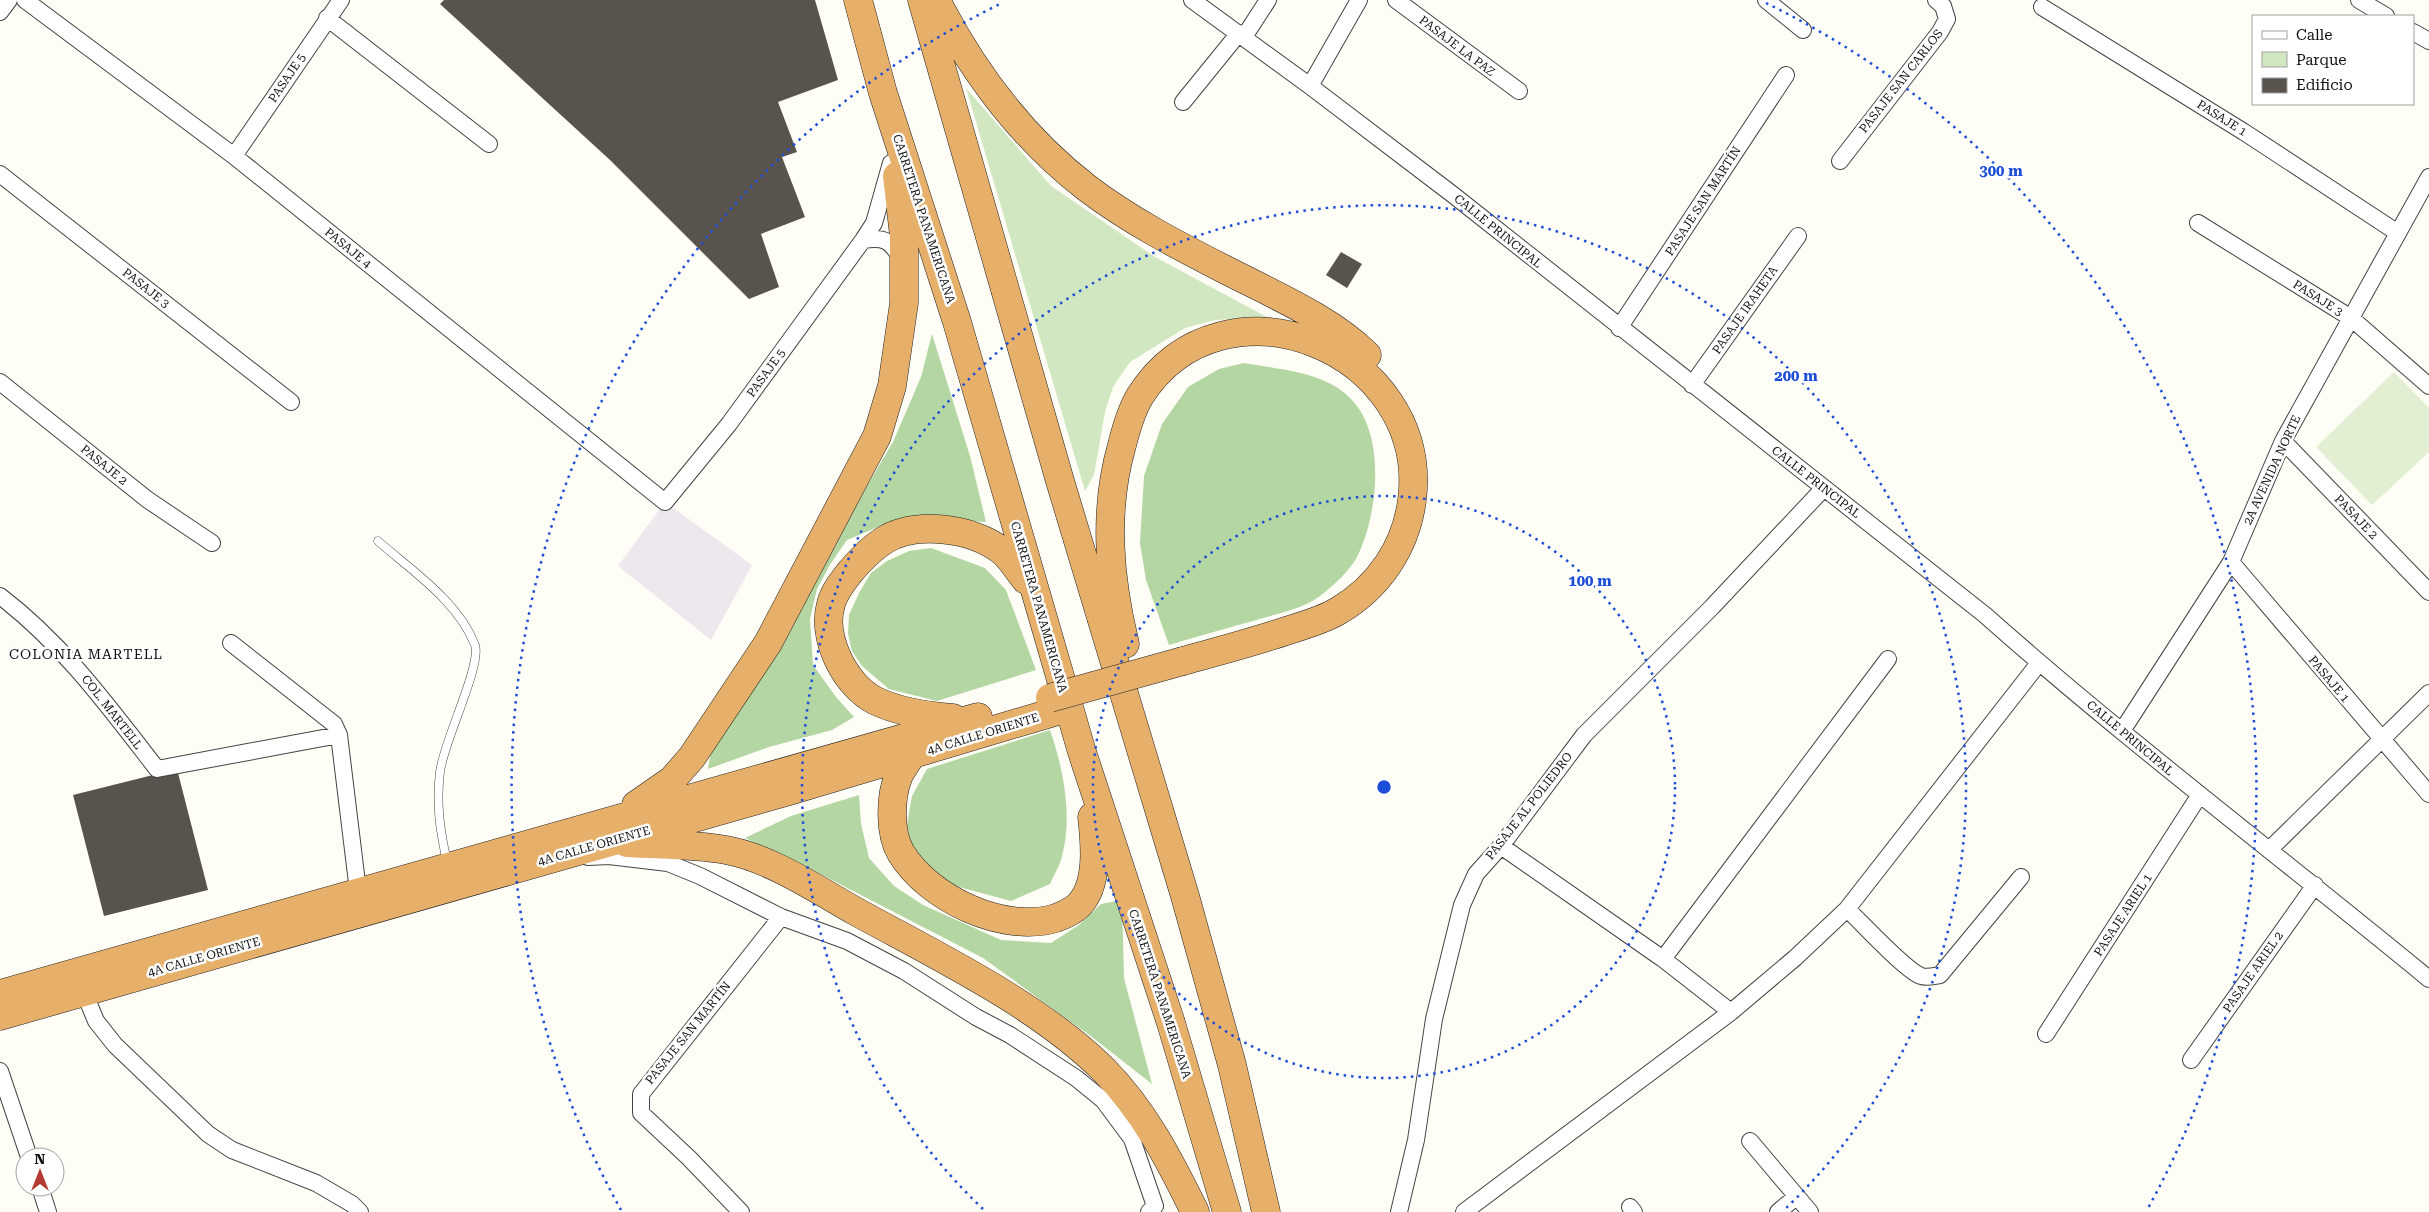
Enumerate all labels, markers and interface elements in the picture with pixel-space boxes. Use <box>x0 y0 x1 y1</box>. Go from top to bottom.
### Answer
street label: PASAJE LA PAZ <box>1416 13 1498 79</box>
legend <box>2252 15 2414 105</box>
street label: PASAJE SAN CARLOS <box>1856 26 1946 136</box>
text: Calle <box>2296 26 2332 44</box>
street label: PASAJE 5 <box>266 51 309 105</box>
text: Parque <box>2296 51 2347 69</box>
text: Edificio <box>2296 76 2353 94</box>
street label: PASAJE 1 <box>2195 97 2250 139</box>
street label: CARRETERA PANAMERICANA <box>890 133 958 306</box>
street label: PASAJE SAN MARTÍN <box>1662 143 1744 258</box>
text: 300 m <box>1979 162 2023 180</box>
street label: CALLE PRINCIPAL <box>1451 191 1545 271</box>
street label: PASAJE 4 <box>322 225 374 271</box>
street label: PASAJE IRAHETA <box>1709 263 1781 357</box>
street label: PASAJE 3 <box>120 265 173 311</box>
street label: PASAJE 3 <box>2291 277 2346 319</box>
street label: PASAJE 5 <box>744 346 788 400</box>
text: 200 m <box>1774 367 1818 385</box>
street label: 2A AVENIDA NORTE <box>2240 413 2304 527</box>
street label: PASAJE 2 <box>78 442 130 488</box>
street label: CALLE PRINCIPAL <box>1769 443 1863 521</box>
street label: PASAJE 2 <box>2331 492 2381 542</box>
street label: CARRETERA PANAMERICANA <box>1008 520 1070 695</box>
text: 100 m <box>1568 572 1612 590</box>
district label: COLONIA MARTELL <box>9 646 163 662</box>
street label: PASAJE 1 <box>2306 653 2353 705</box>
street label: COL. MARTELL <box>79 672 145 752</box>
street label: CALLE PRINCIPAL <box>2084 698 2176 778</box>
street label: 4A CALLE ORIENTE <box>925 710 1041 758</box>
street label: PASAJE AL POLIEDRO <box>1483 750 1575 862</box>
centre of rings <box>1375 778 1393 796</box>
street label: 4A CALLE ORIENTE <box>536 823 652 869</box>
street label: PASAJE ARIEL 1 <box>2091 871 2155 959</box>
street label: CARRETERA PANAMERICANA <box>1126 908 1194 1081</box>
street label: PASAJE ARIEL 2 <box>2220 929 2286 1015</box>
street label: 4A CALLE ORIENTE <box>146 934 262 980</box>
street label: PASAJE SAN MARTÍN <box>642 979 734 1087</box>
north arrow <box>15 1147 65 1197</box>
text: N <box>35 1151 46 1167</box>

